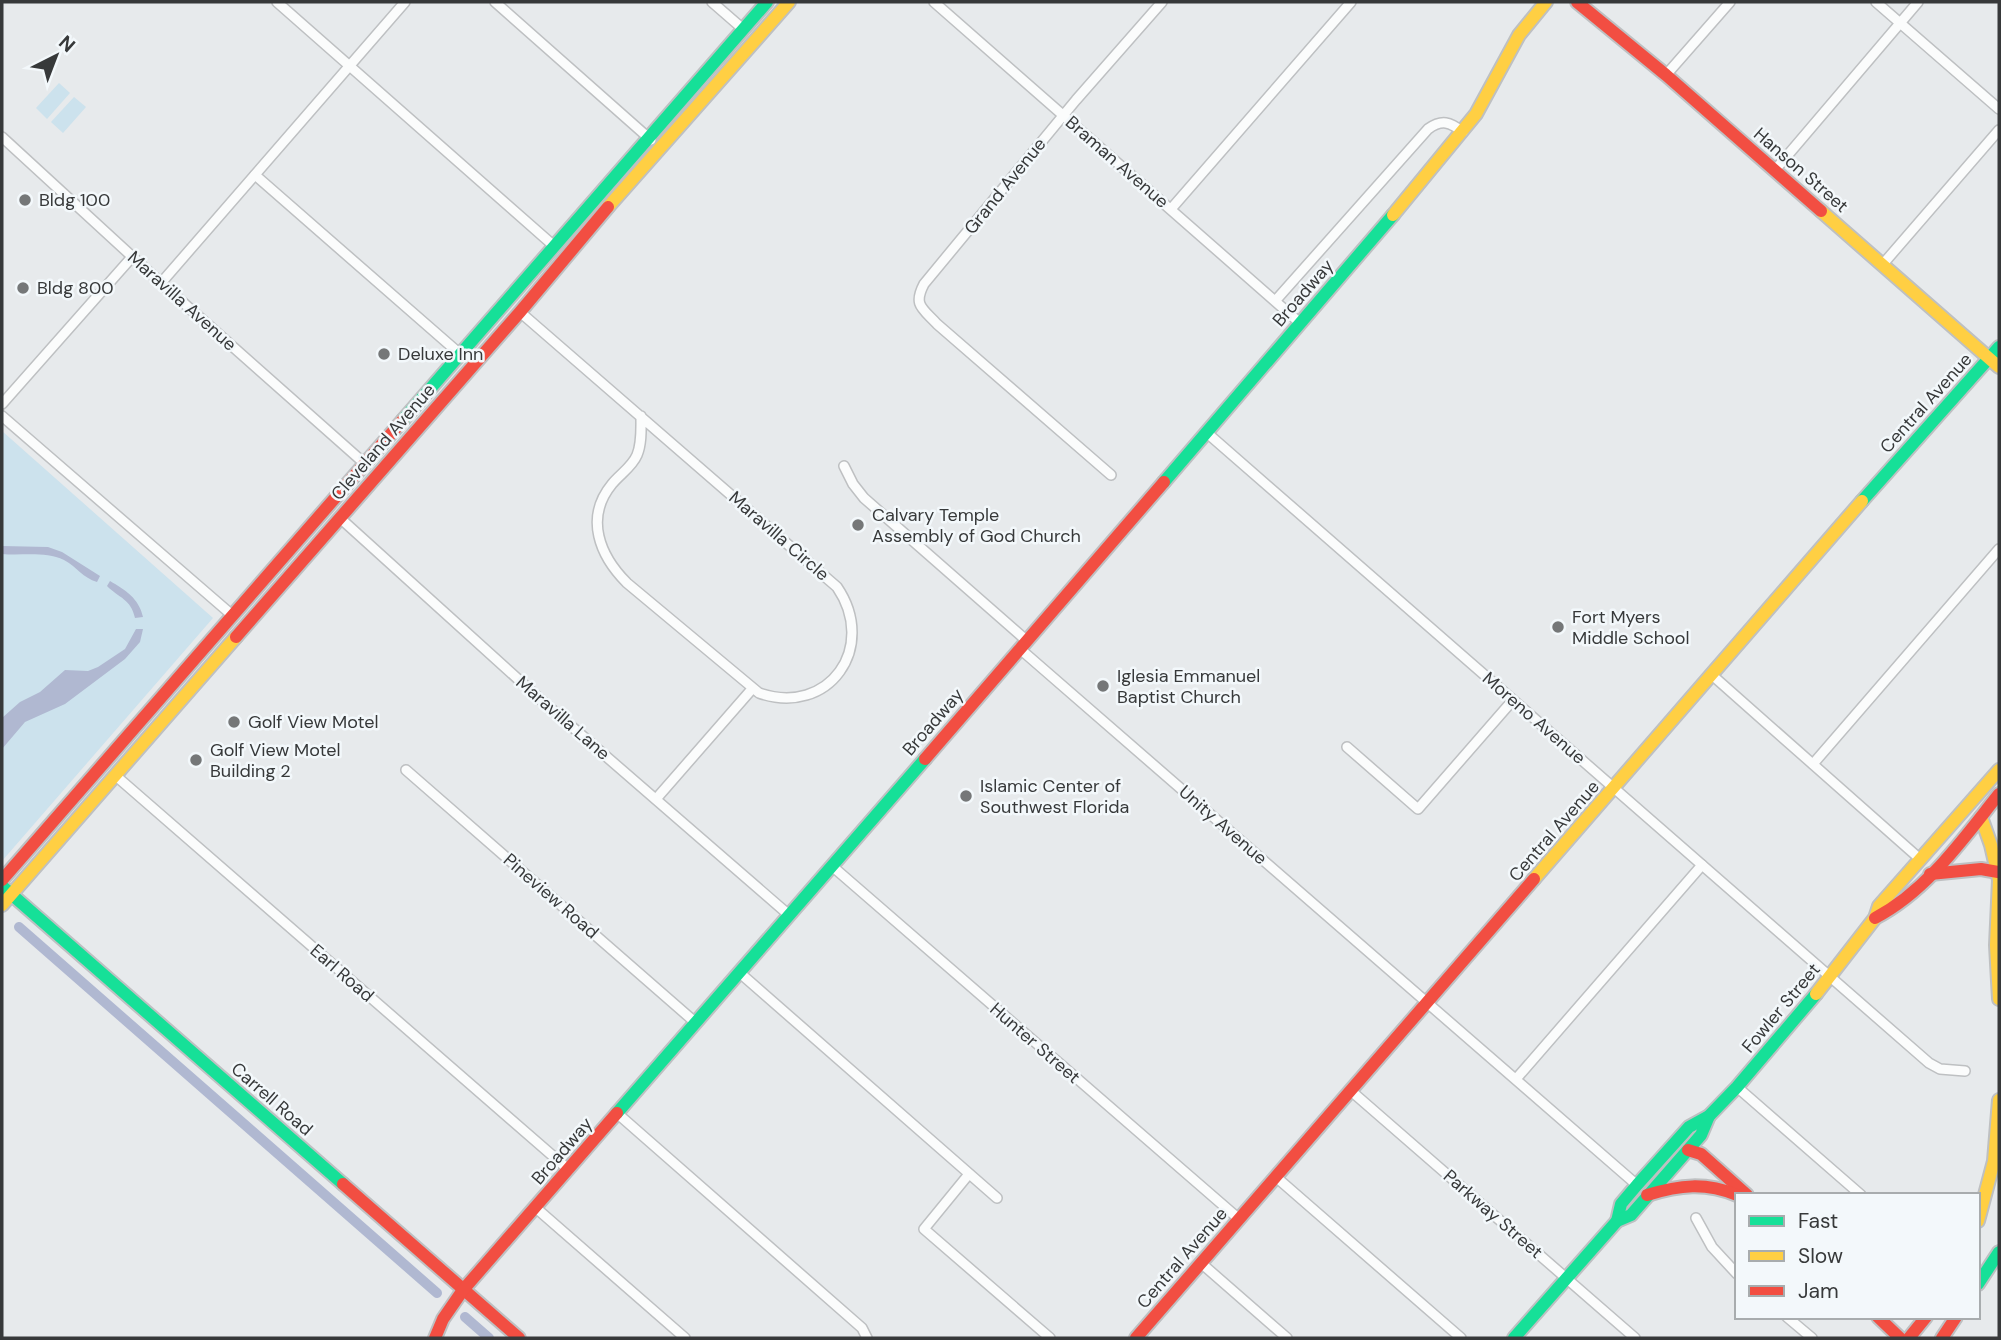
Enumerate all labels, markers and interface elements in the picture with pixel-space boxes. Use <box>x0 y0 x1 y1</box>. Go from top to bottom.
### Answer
north arrow <box>21 21 91 91</box>
text: N <box>54 30 81 58</box>
street label: Braman Avenue <box>1060 110 1174 214</box>
street label: Hanson Street <box>1749 122 1853 218</box>
street label: Grand Avenue <box>959 133 1051 239</box>
place label: Bldg 100 <box>39 188 110 212</box>
marker: Bldg 100 <box>17 192 33 208</box>
street label: Maravilla Avenue <box>122 246 242 356</box>
street label: Broadway <box>1267 254 1339 332</box>
place label: Bldg 800 <box>37 276 114 300</box>
marker: Bldg 800 <box>15 280 31 296</box>
place label: Deluxe Inn <box>398 342 483 366</box>
marker: Deluxe Inn <box>376 346 392 362</box>
street label: Central Avenue <box>1875 348 1977 458</box>
street label: Cleveland Avenue <box>326 378 440 506</box>
street label: Maravilla Circle <box>724 486 834 586</box>
place label: Calvary Temple Assembly of God Church <box>872 503 1081 548</box>
marker: Calvary Temple Assembly of God Church <box>850 517 866 533</box>
place label: Fort Myers Middle School <box>1572 605 1690 650</box>
marker: Fort Myers Middle School <box>1550 619 1566 635</box>
place label: Iglesia Emmanuel Baptist Church <box>1117 664 1260 709</box>
street label: Moreno Avenue <box>1477 667 1591 769</box>
street label: Maravilla Lane <box>511 670 615 766</box>
marker: Iglesia Emmanuel Baptist Church <box>1095 678 1111 694</box>
street label: Broadway <box>897 683 969 761</box>
place label: Golf View Motel <box>248 710 378 734</box>
marker: Golf View Motel <box>226 714 242 730</box>
place label: Golf View Motel Building 2 <box>210 738 340 783</box>
marker: Golf View Motel Building 2 <box>188 752 204 768</box>
place label: Islamic Center of Southwest Florida <box>980 774 1129 819</box>
street label: Central Avenue <box>1503 775 1605 887</box>
street label: Unity Avenue <box>1174 780 1272 870</box>
marker: Islamic Center of Southwest Florida <box>958 788 974 804</box>
street label: Pineview Road <box>498 848 604 944</box>
street label: Earl Road <box>305 939 379 1007</box>
street label: Fowler Street <box>1736 958 1826 1058</box>
street label: Hunter Street <box>985 997 1085 1089</box>
street label: Carrell Road <box>226 1057 318 1141</box>
street label: Broadway <box>526 1112 598 1190</box>
street label: Parkway Street <box>1438 1164 1548 1264</box>
legend <box>1735 1193 1980 1319</box>
street label: Central Avenue <box>1131 1202 1233 1314</box>
text: Fast <box>1798 1207 1838 1235</box>
text: Slow <box>1798 1242 1843 1270</box>
text: Jam <box>1798 1277 1839 1305</box>

